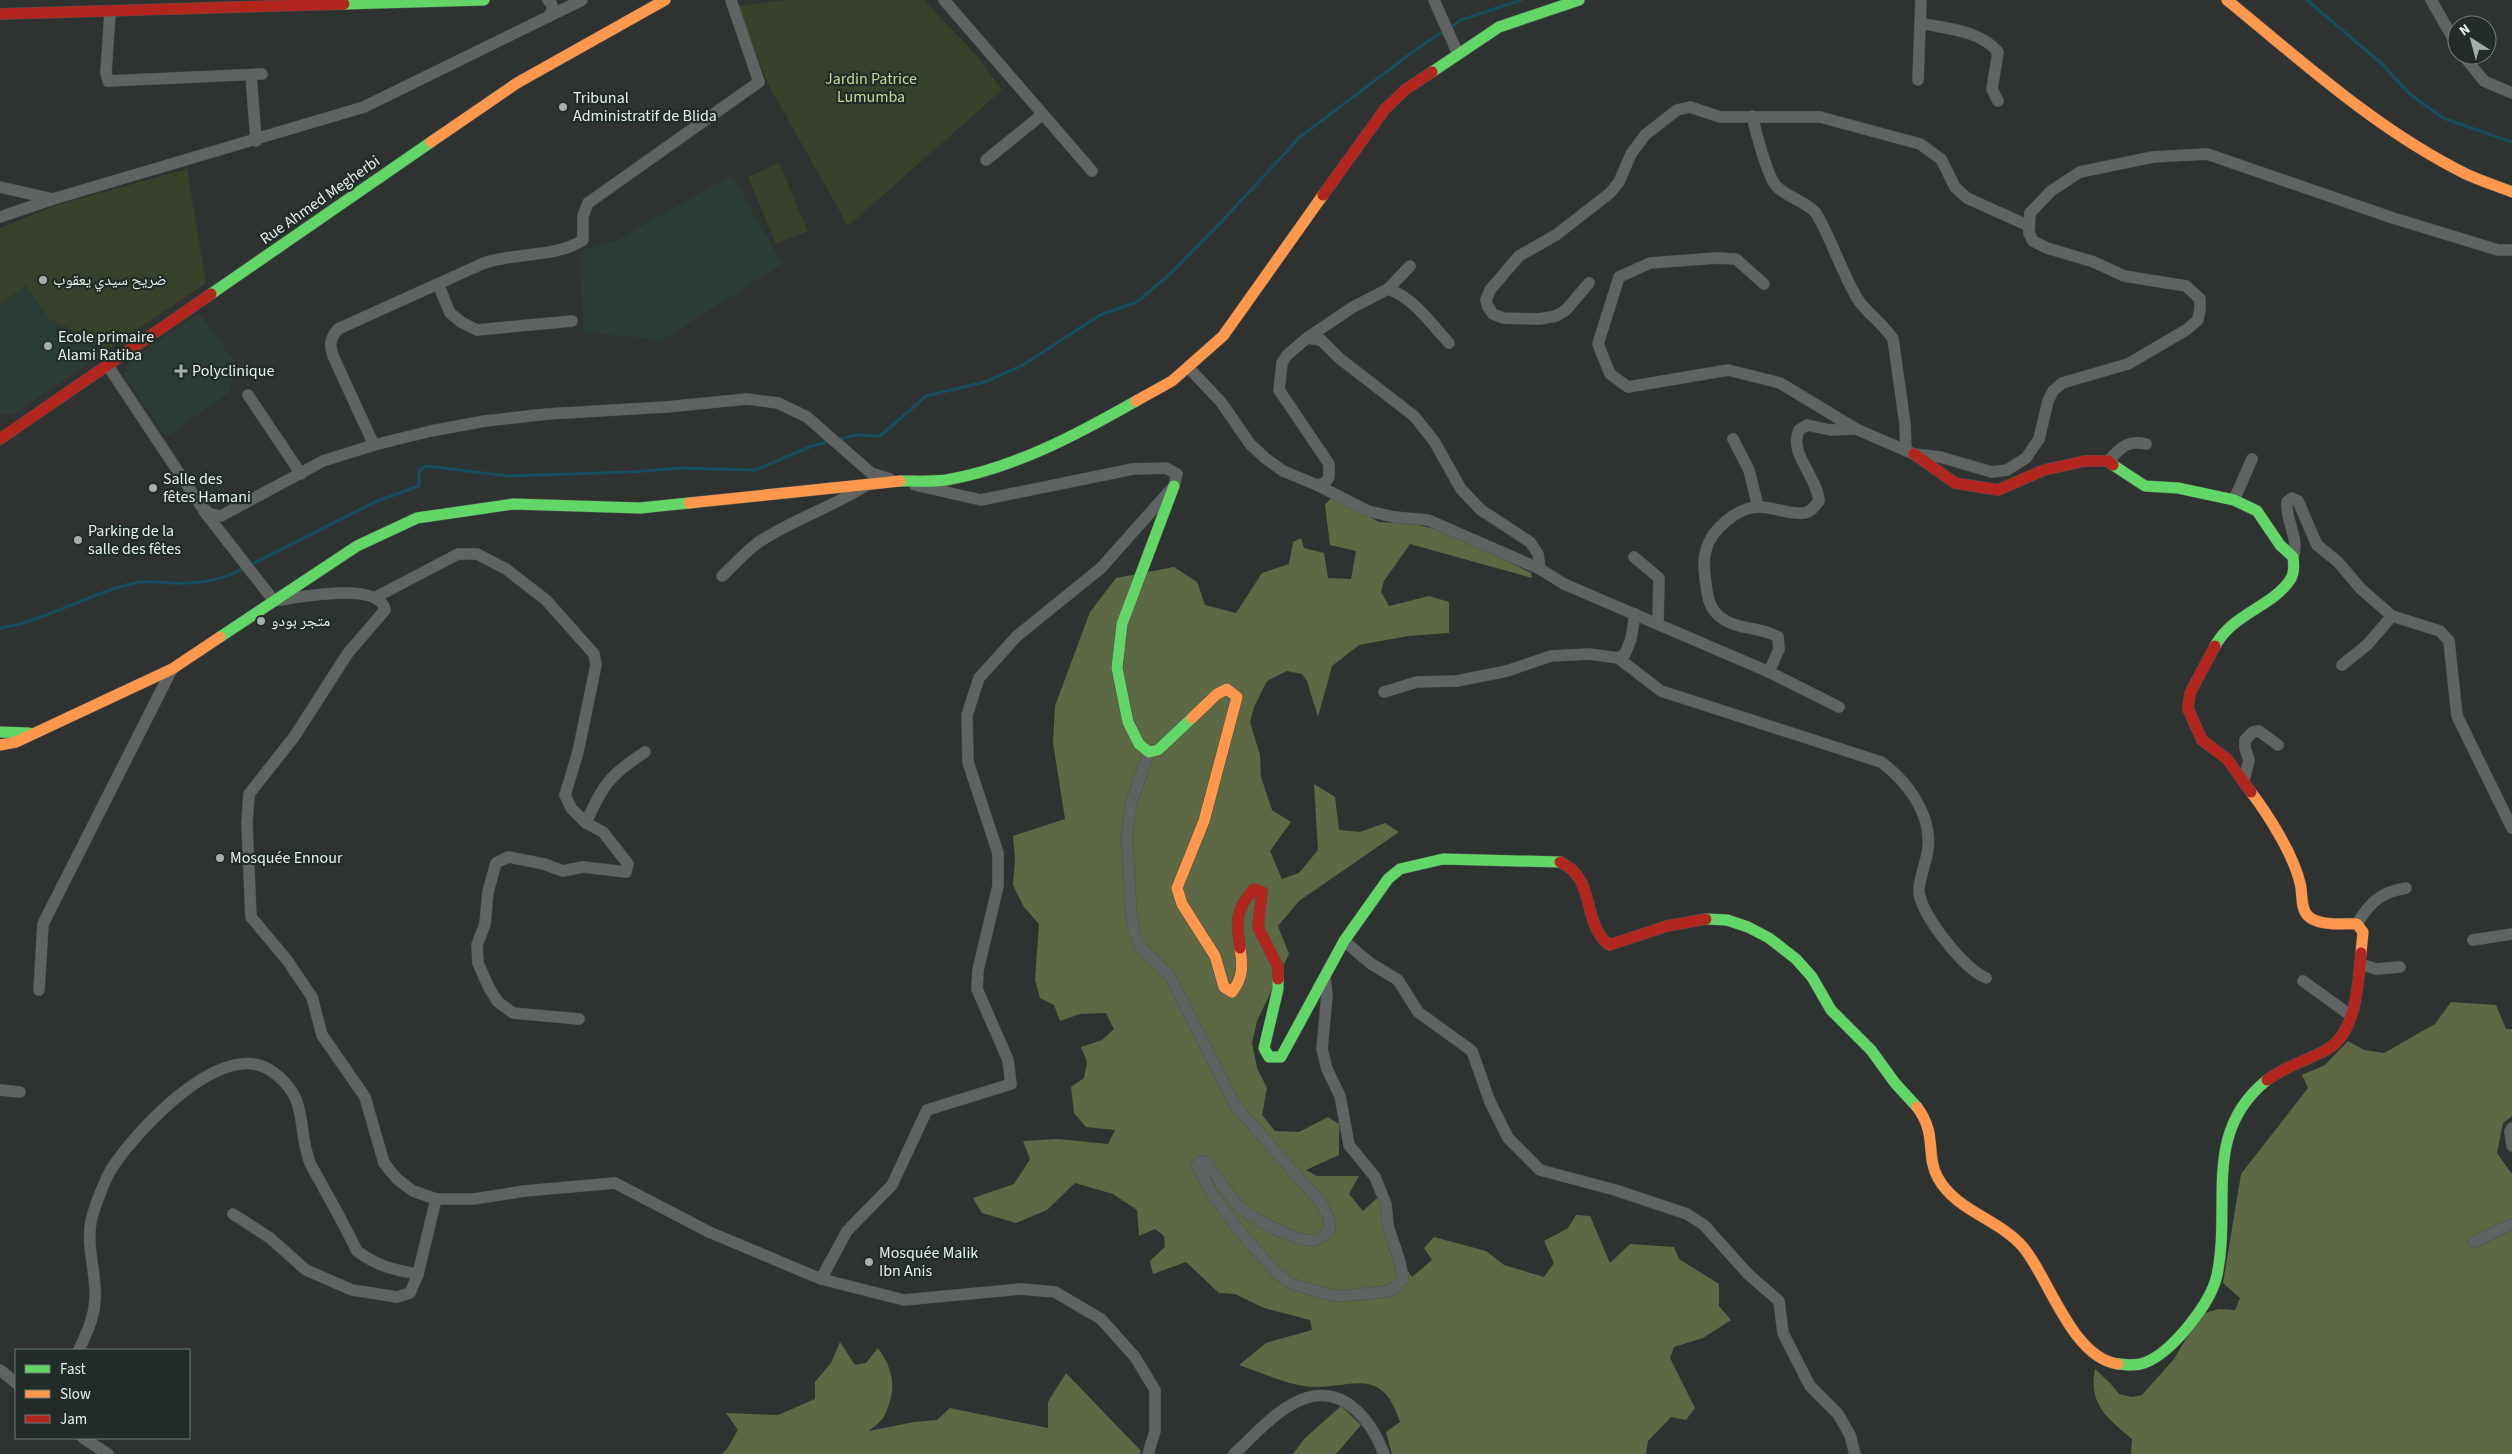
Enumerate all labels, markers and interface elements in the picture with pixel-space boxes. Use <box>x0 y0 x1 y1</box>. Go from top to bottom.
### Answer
north arrow <box>2447 15 2497 65</box>
text: N <box>2455 19 2475 41</box>
park label: Jardin Patrice Lumumba <box>825 68 917 108</box>
place label: Tribunal Administratif de Blida <box>573 87 717 127</box>
marker: Tribunal Administratif de Blida <box>557 101 569 113</box>
street label: Rue Ahmed Megherbi <box>255 150 385 250</box>
place label: ضريح سيدي يعقوب <box>53 269 167 292</box>
marker: ضريح سيدي يعقوب <box>37 274 49 286</box>
place label: Ecole primaire Alami Ratiba <box>58 326 154 366</box>
marker: Ecole primaire Alami Ratiba <box>42 340 54 352</box>
place label: Polyclinique <box>192 360 274 382</box>
marker: Polyclinique <box>174 364 188 378</box>
place label: Salle des fêtes Hamani <box>163 468 251 508</box>
marker: Salle des fêtes Hamani <box>147 482 159 494</box>
place label: Parking de la salle des fêtes <box>88 520 181 560</box>
marker: Parking de la salle des fêtes <box>72 534 84 546</box>
place label: متجر بودو <box>271 610 330 632</box>
marker: متجر بودو <box>255 615 267 627</box>
place label: Mosquée Ennour <box>230 847 343 869</box>
marker: Mosquée Ennour <box>214 852 226 864</box>
place label: Mosquée Malik Ibn Anis <box>879 1242 978 1282</box>
marker: Mosquée Malik Ibn Anis <box>863 1256 875 1268</box>
legend <box>15 1349 190 1439</box>
text: Fast <box>60 1359 86 1380</box>
text: Slow <box>60 1384 91 1405</box>
text: Jam <box>60 1409 87 1430</box>

